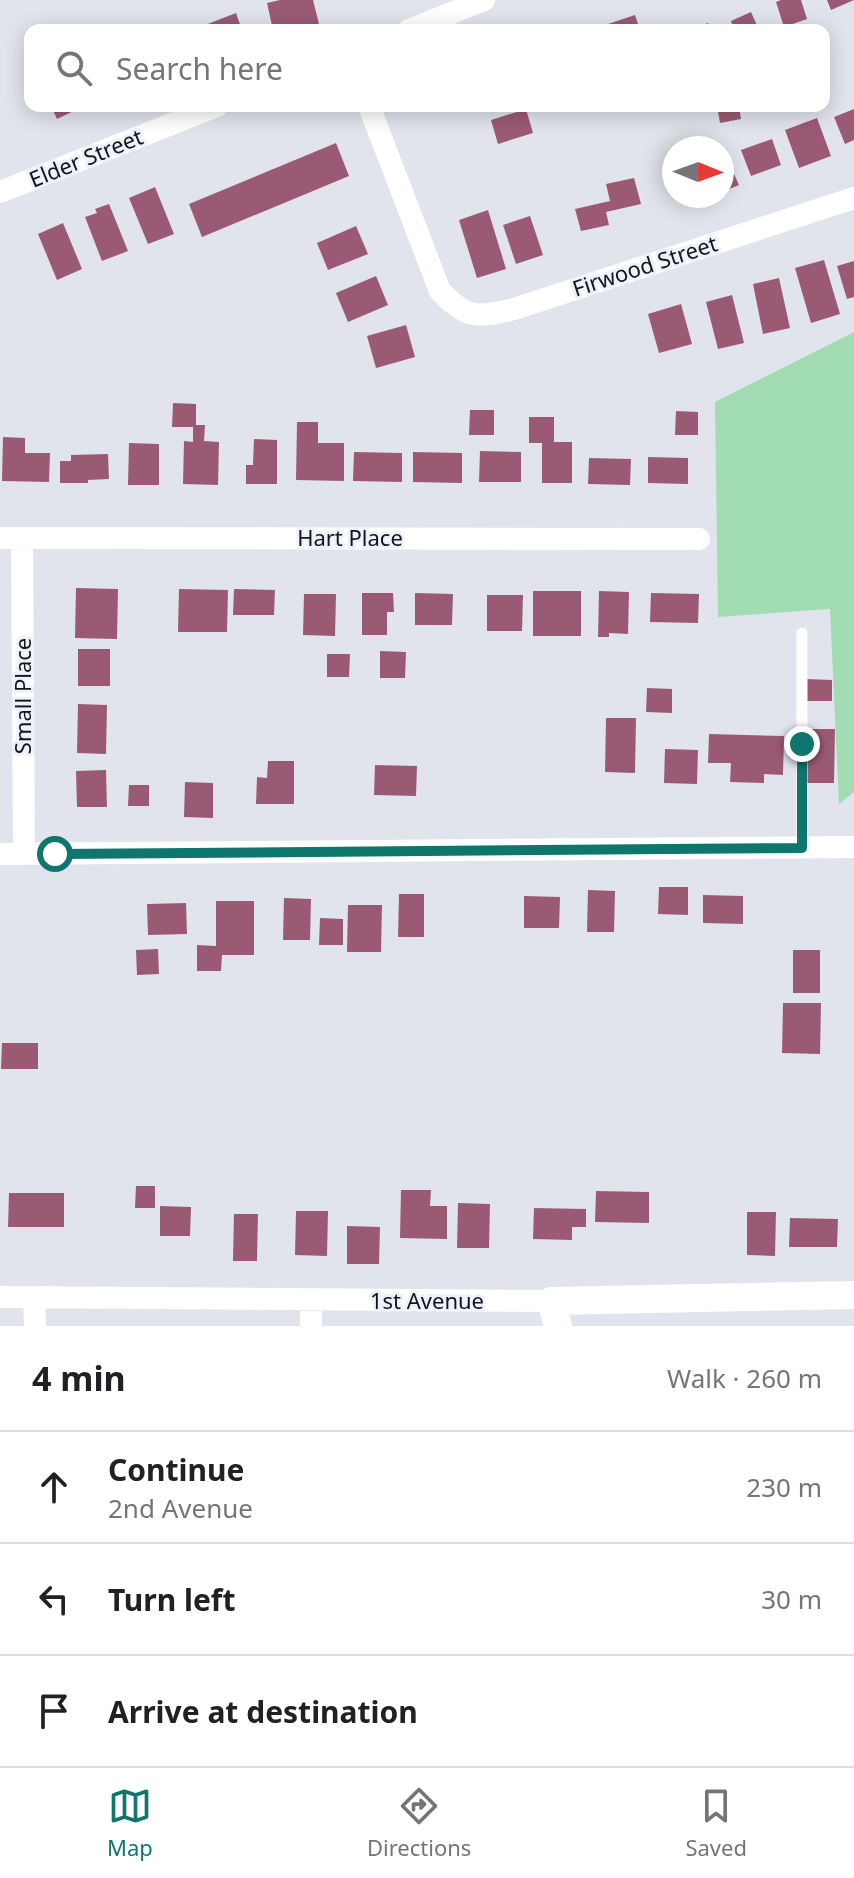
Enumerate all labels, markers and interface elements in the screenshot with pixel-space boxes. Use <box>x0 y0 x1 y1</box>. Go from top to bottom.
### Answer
search box <box>24 24 830 112</box>
icon: search <box>52 46 96 90</box>
text: Search here <box>116 48 283 89</box>
street label: Elder Street <box>24 121 147 193</box>
north arrow <box>662 136 734 208</box>
street label: Firwood Street <box>568 227 721 303</box>
street label: Hart Place <box>297 522 403 552</box>
street label: Small Place <box>7 638 37 754</box>
route end <box>784 726 820 762</box>
route start <box>37 836 73 872</box>
street label: 1st Avenue <box>370 1285 484 1315</box>
text: 4 min <box>32 1355 126 1401</box>
text: Walk · 260 m <box>667 1360 822 1396</box>
text: Continue <box>108 1449 244 1490</box>
icon: ahead <box>32 1465 76 1509</box>
text: 230 m <box>746 1469 822 1505</box>
text: 2nd Avenue <box>108 1490 253 1526</box>
icon: left <box>32 1577 76 1621</box>
text: Turn left <box>108 1579 236 1620</box>
text: 30 m <box>761 1581 822 1617</box>
icon: arrive <box>32 1689 76 1733</box>
text: Arrive at destination <box>108 1691 418 1732</box>
tab: Map <box>107 1784 153 1862</box>
tab: Directions <box>367 1784 471 1862</box>
tab: Saved <box>685 1784 747 1862</box>

